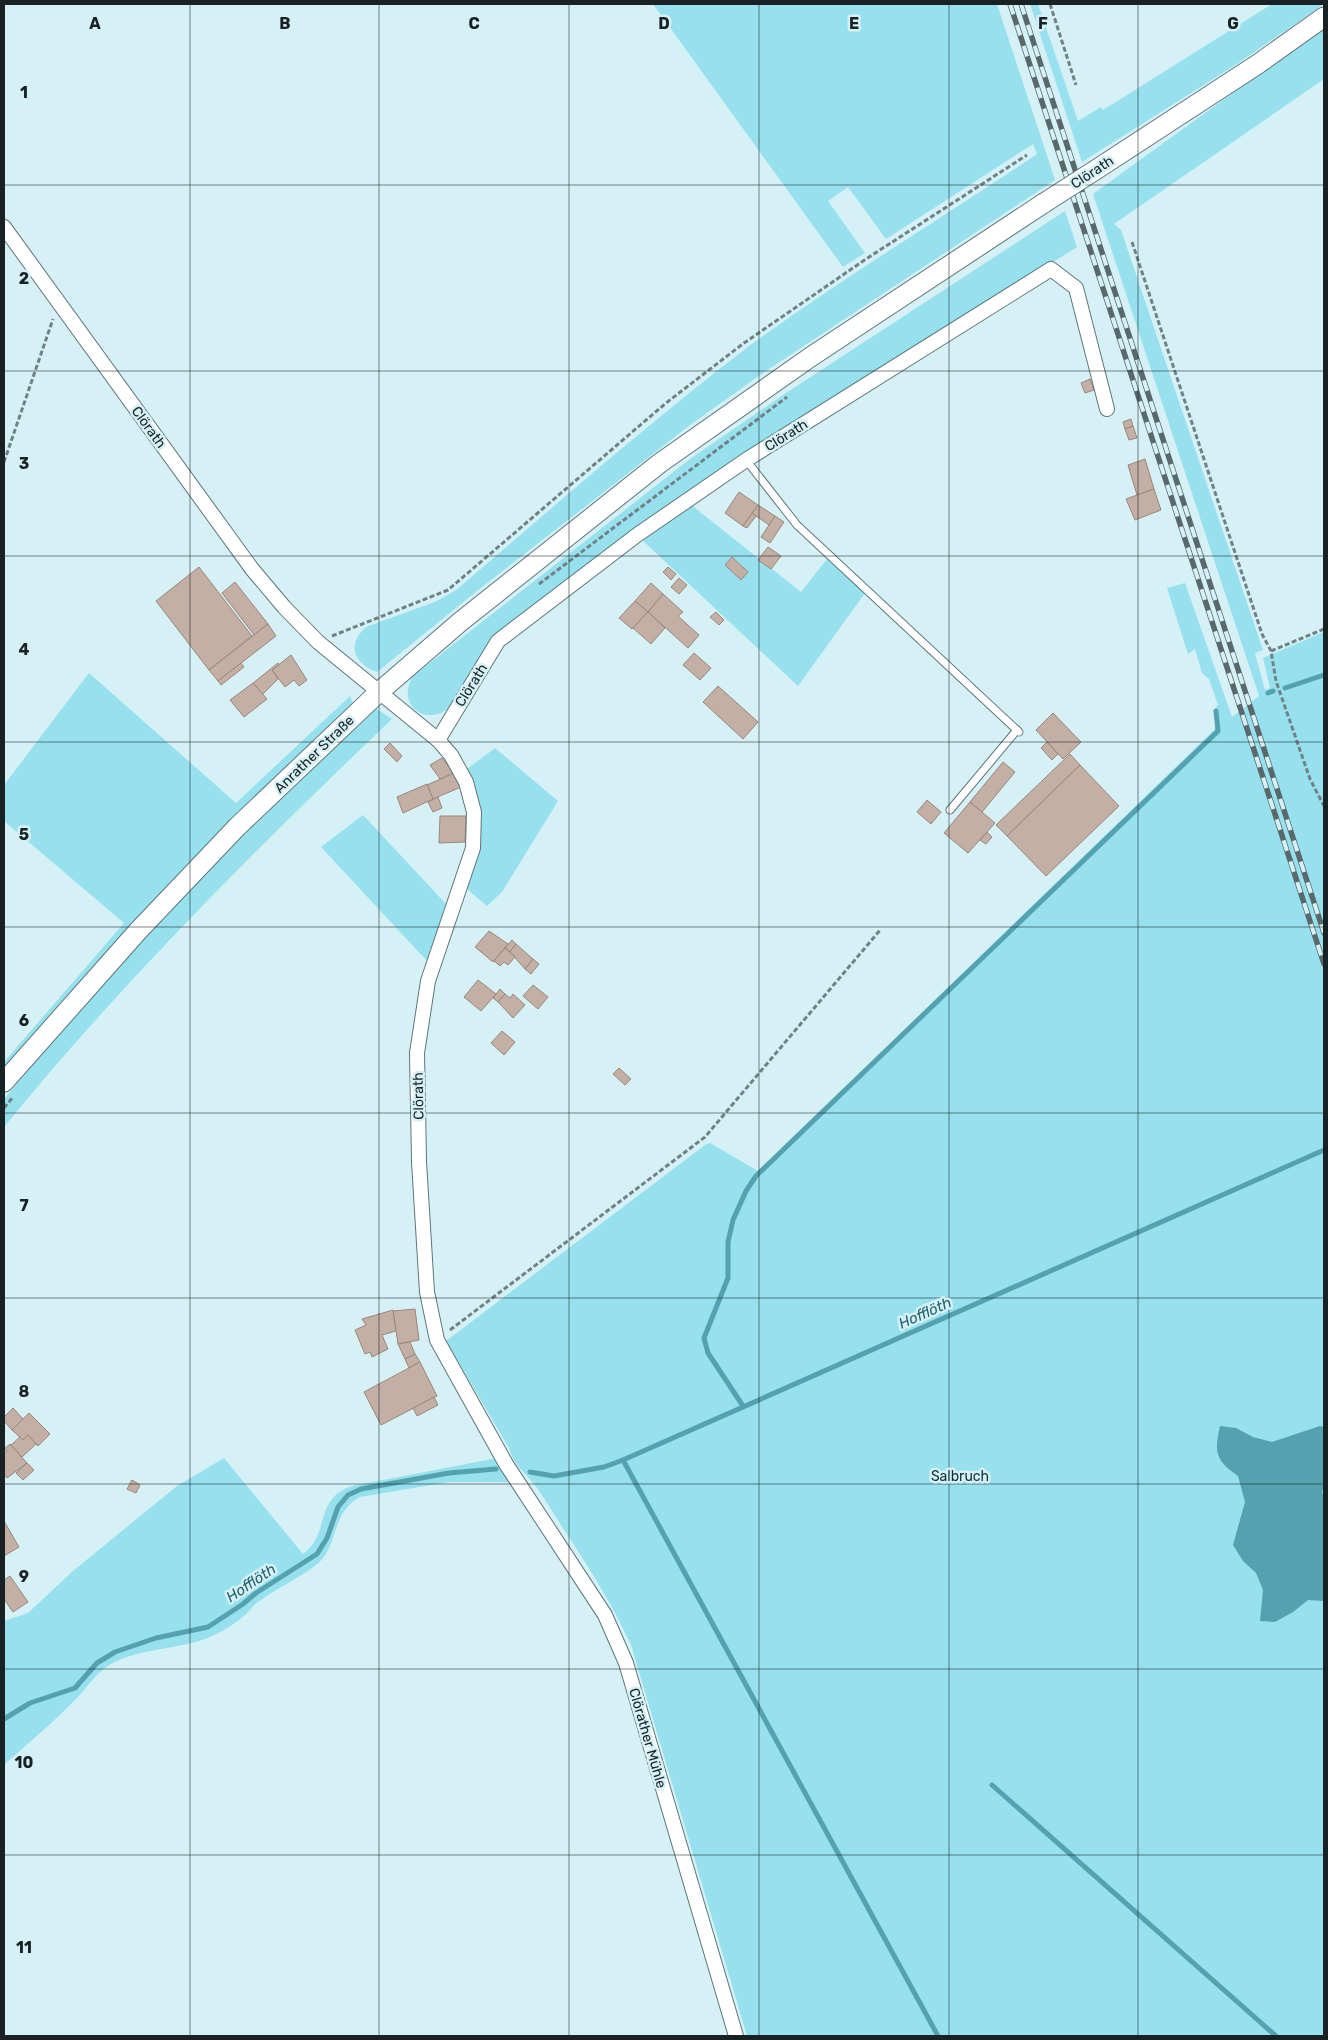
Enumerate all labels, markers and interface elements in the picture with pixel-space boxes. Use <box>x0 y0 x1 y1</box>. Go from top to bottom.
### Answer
text: A <box>89 14 101 33</box>
text: B <box>279 14 291 33</box>
text: C <box>468 14 480 33</box>
text: D <box>658 14 670 33</box>
text: E <box>849 14 859 33</box>
text: F <box>1038 14 1048 33</box>
text: G <box>1227 14 1239 33</box>
text: 1 <box>20 83 28 102</box>
street label: Clörath <box>1068 152 1117 193</box>
text: 2 <box>19 269 29 288</box>
street label: Clörath <box>128 403 169 452</box>
street label: Clörath <box>762 416 811 455</box>
text: 3 <box>19 454 29 473</box>
text: 4 <box>19 640 30 659</box>
street label: Clörath <box>452 661 491 710</box>
street label: Anrather Straße <box>271 712 358 797</box>
text: 5 <box>19 825 29 844</box>
text: 6 <box>19 1011 29 1030</box>
street label: Clörath <box>410 1072 427 1120</box>
text: 7 <box>19 1196 29 1215</box>
water label: Hofflöth <box>896 1293 954 1333</box>
text: 8 <box>19 1382 30 1401</box>
park label: Salbruch <box>931 1468 989 1485</box>
water label: Hofflöth <box>223 1560 279 1606</box>
text: 9 <box>19 1567 29 1586</box>
street label: Clörather Mühle <box>625 1686 670 1790</box>
text: 10 <box>15 1753 34 1772</box>
text: 11 <box>16 1938 32 1957</box>

